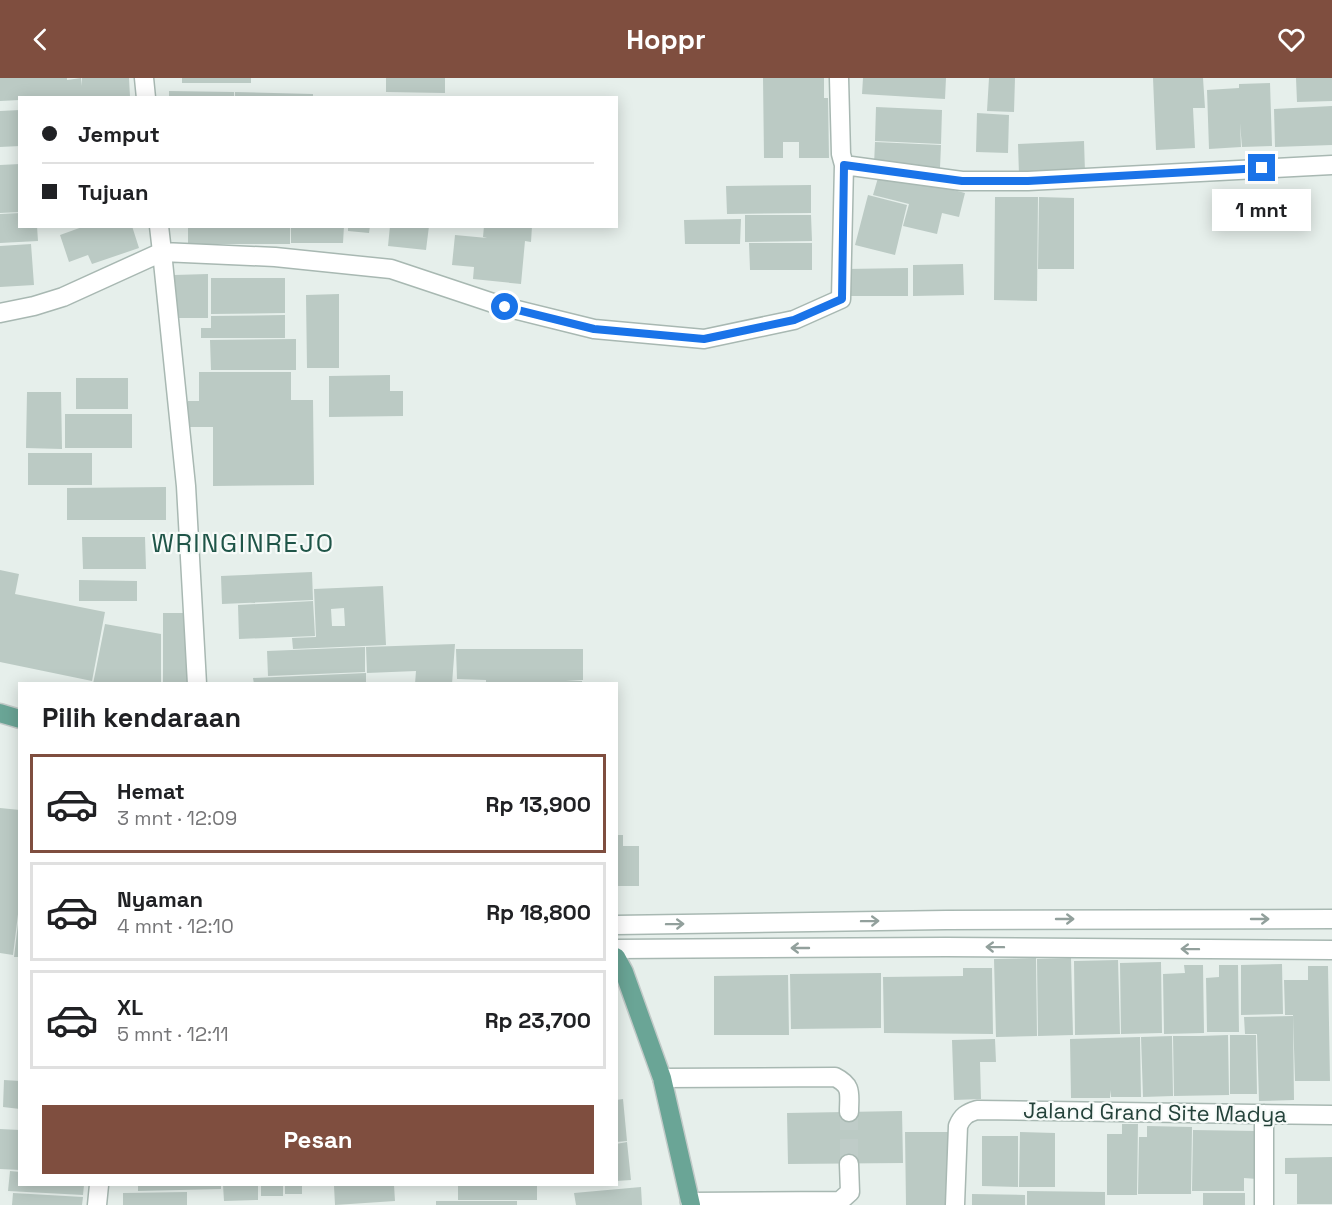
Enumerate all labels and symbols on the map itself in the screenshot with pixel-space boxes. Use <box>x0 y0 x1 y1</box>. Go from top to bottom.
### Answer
route end <box>1248 154 1275 181</box>
callout: 1 mnt <box>1212 189 1312 231</box>
route start <box>491 293 518 320</box>
district label: WRINGINREJO <box>151 526 335 560</box>
one-way arrow <box>1054 913 1074 925</box>
one-way arrow <box>1249 913 1269 925</box>
one-way arrow <box>859 915 879 927</box>
one-way arrow <box>664 918 684 930</box>
one-way arrow <box>985 941 1005 953</box>
one-way arrow <box>790 942 810 954</box>
one-way arrow <box>1180 943 1200 955</box>
street label: Jaland Grand Site Madya <box>1023 1096 1287 1128</box>

